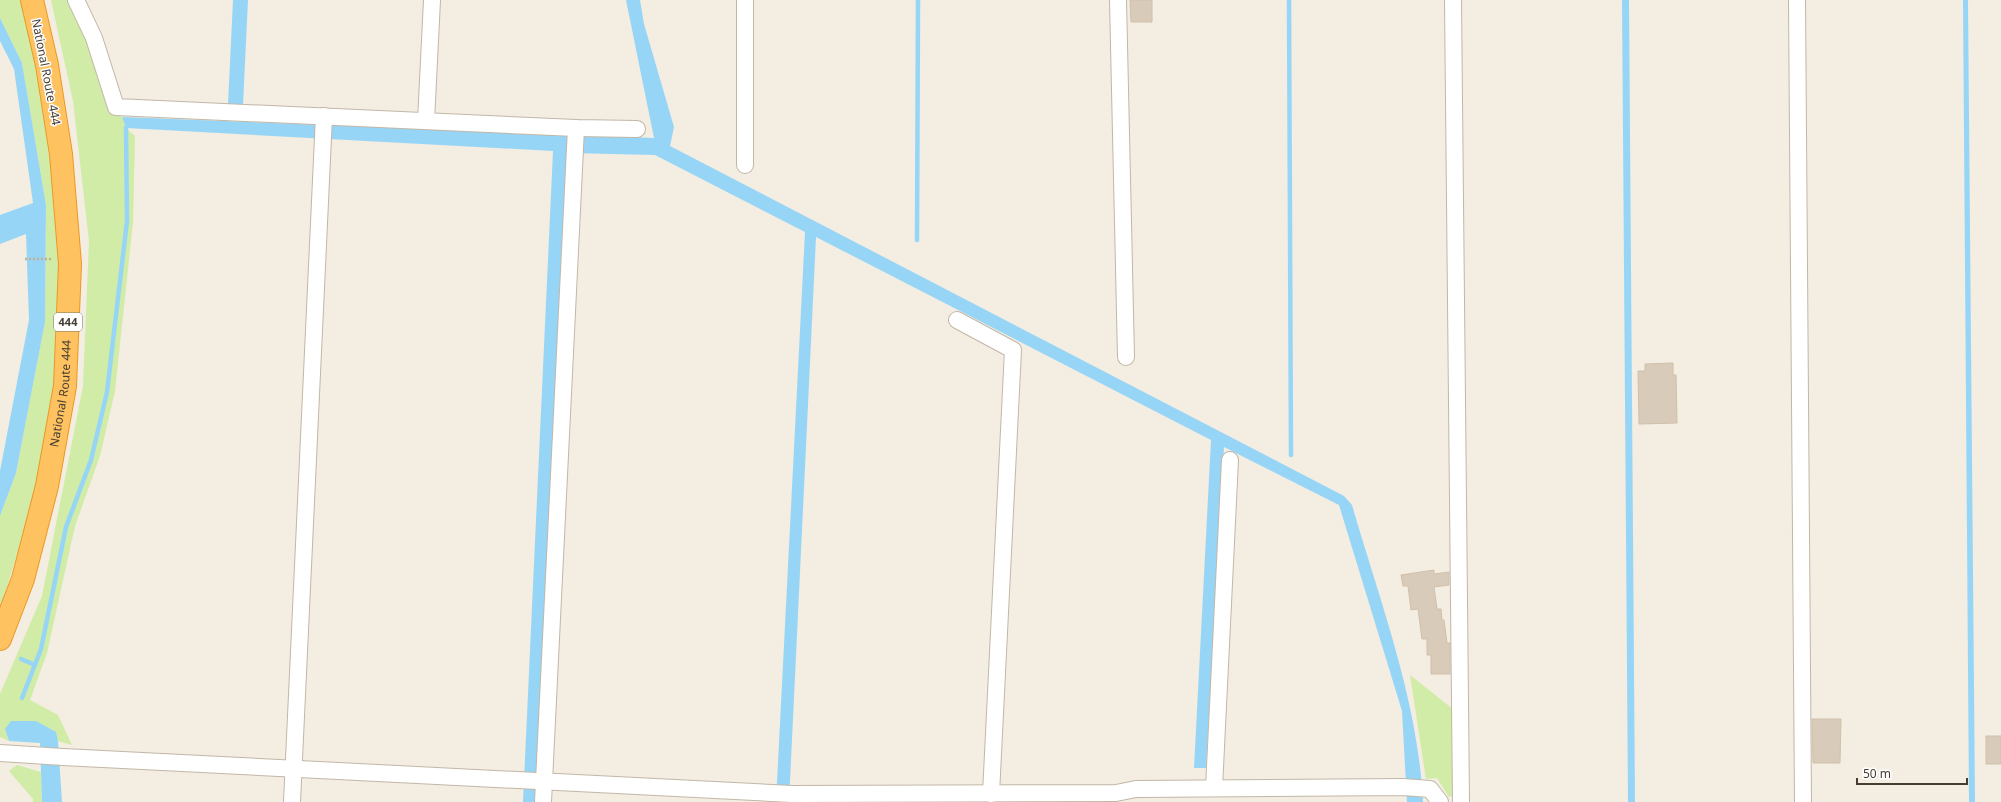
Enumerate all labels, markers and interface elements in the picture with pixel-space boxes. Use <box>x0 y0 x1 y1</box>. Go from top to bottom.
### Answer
street label: National Route 444 <box>28 17 65 127</box>
road number: 444 <box>54 313 82 331</box>
street label: National Route 444 <box>45 339 75 448</box>
scale bar <box>1857 760 1967 786</box>
text: 50 m <box>1863 765 1891 782</box>

